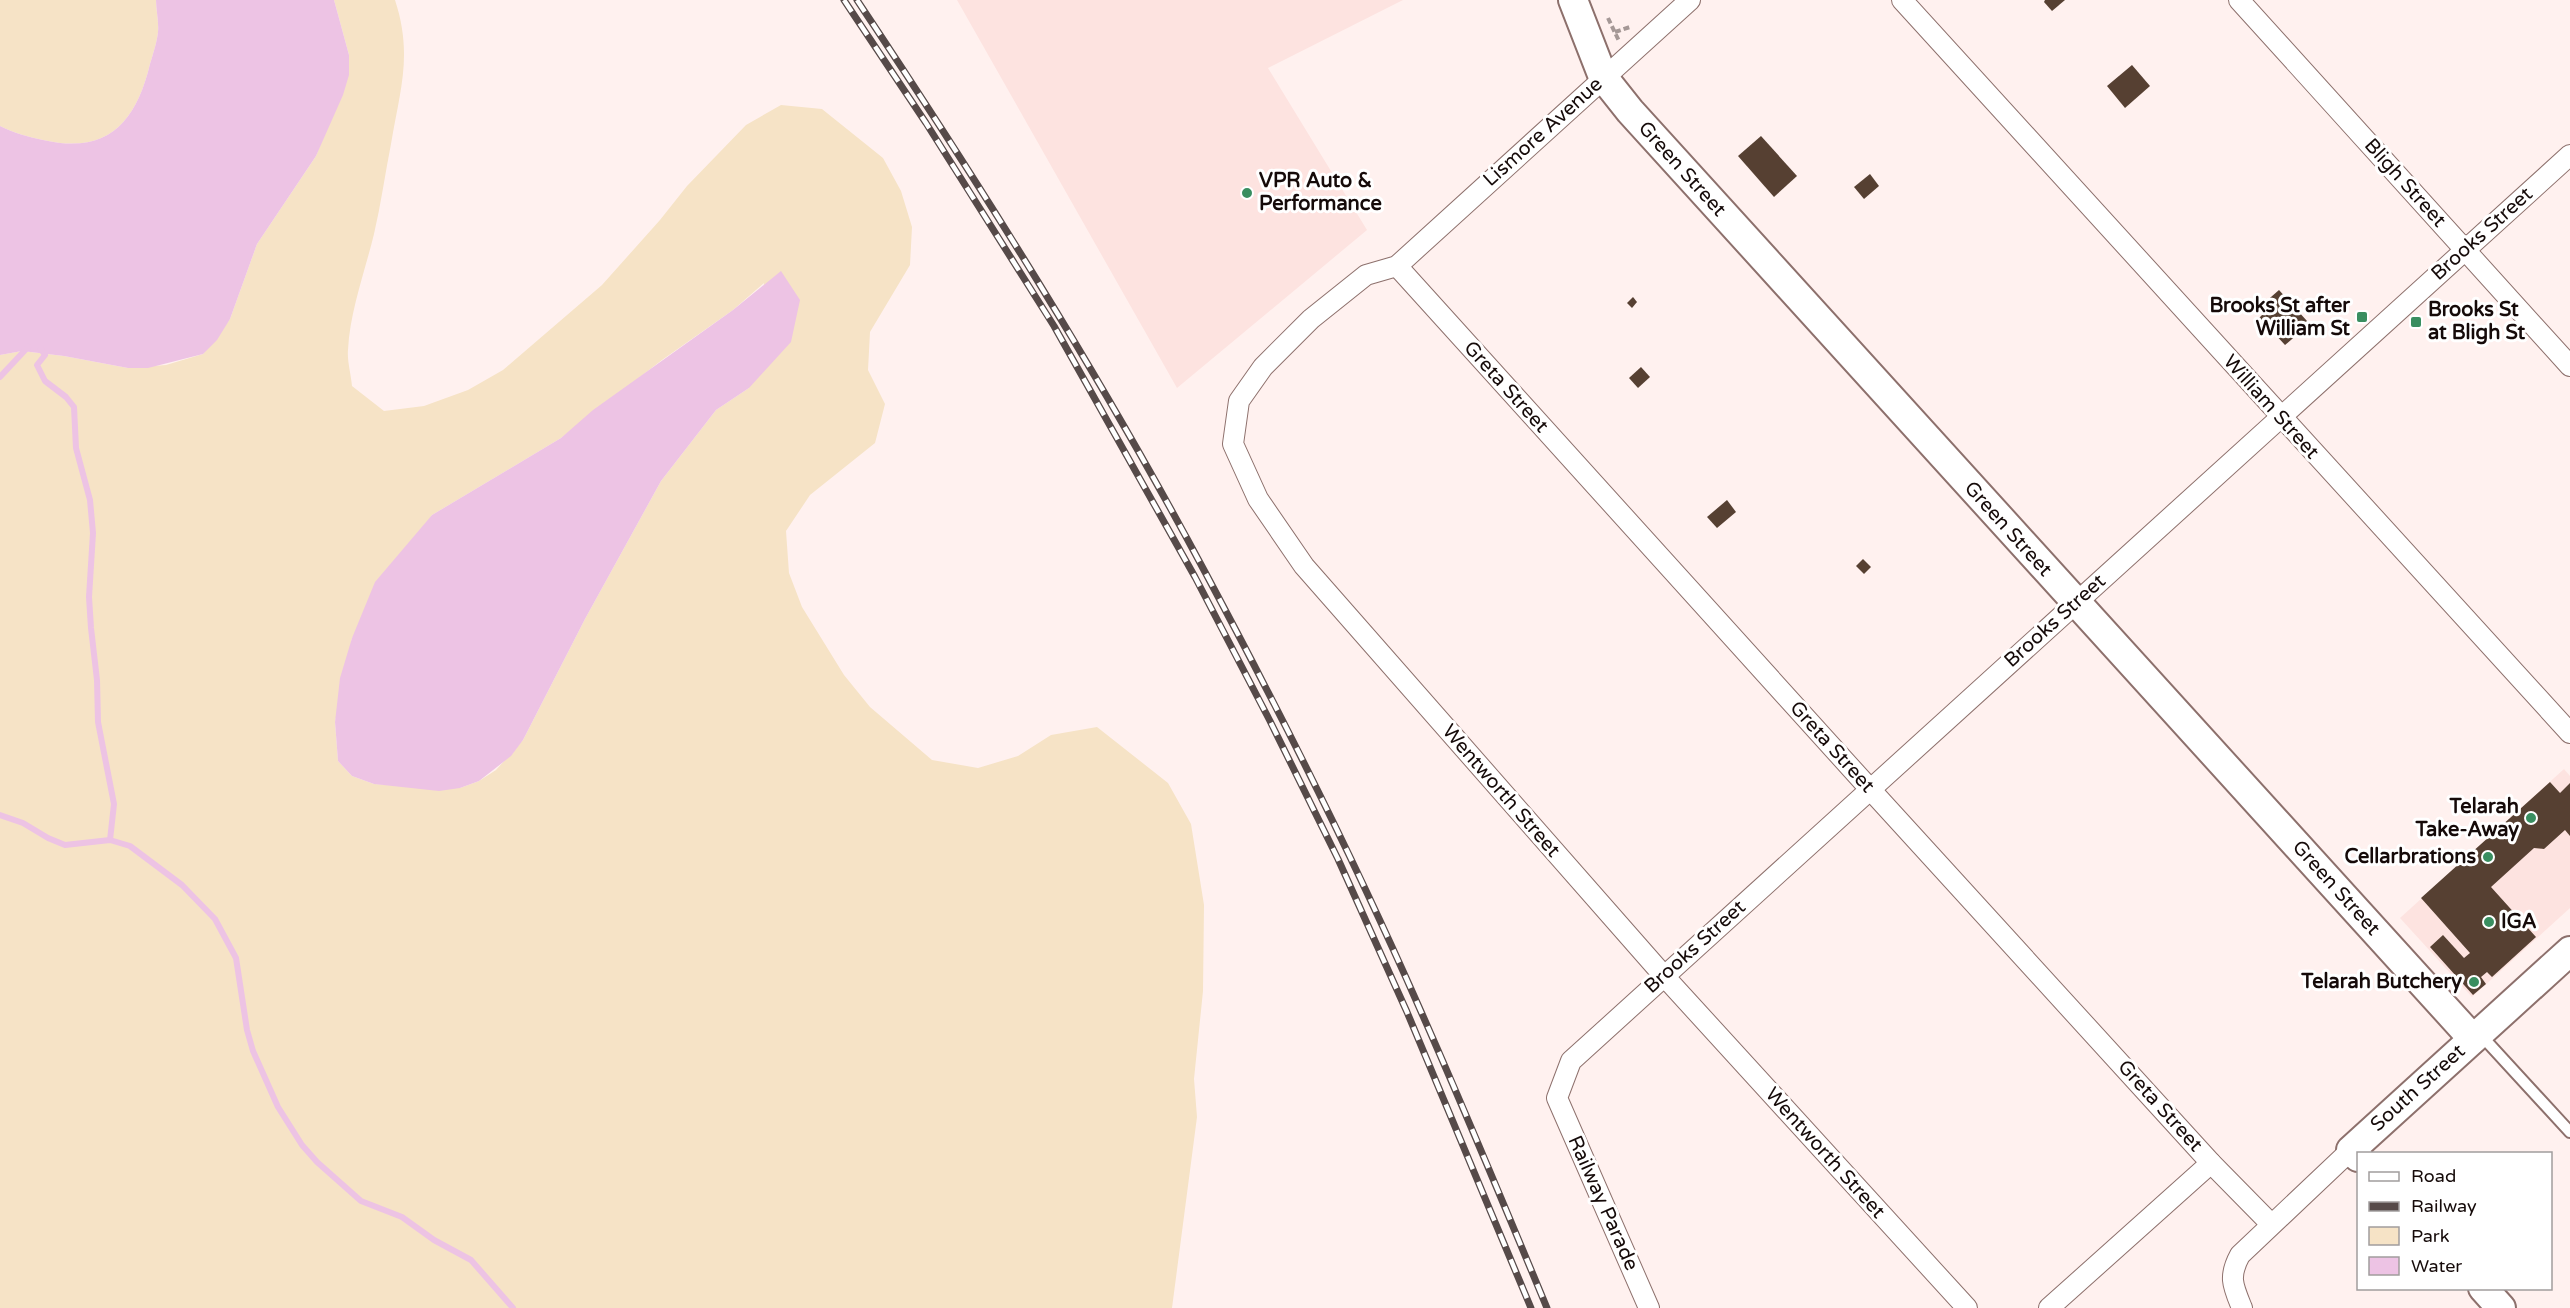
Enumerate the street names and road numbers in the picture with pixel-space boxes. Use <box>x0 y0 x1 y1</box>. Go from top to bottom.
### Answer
street label: Lismore Avenue <box>1478 72 1608 192</box>
street label: Green Street <box>1633 116 1731 222</box>
street label: Bligh Street <box>2359 134 2451 232</box>
street label: Brooks Street <box>2426 182 2538 286</box>
street label: Greta Street <box>1459 336 1554 438</box>
street label: William Street <box>2218 350 2324 464</box>
street label: Green Street <box>1959 476 2057 582</box>
street label: Brooks Street <box>1999 569 2111 673</box>
street label: Greta Street <box>1785 696 1880 798</box>
street label: Wentworth Street <box>1437 720 1565 862</box>
street label: Green Street <box>2287 835 2385 941</box>
street label: Brooks Street <box>1639 895 1751 999</box>
street label: South Street <box>2366 1039 2470 1137</box>
street label: Greta Street <box>2113 1055 2208 1157</box>
street label: Wentworth Street <box>1760 1083 1890 1224</box>
street label: Railway Parade <box>1563 1132 1643 1274</box>

